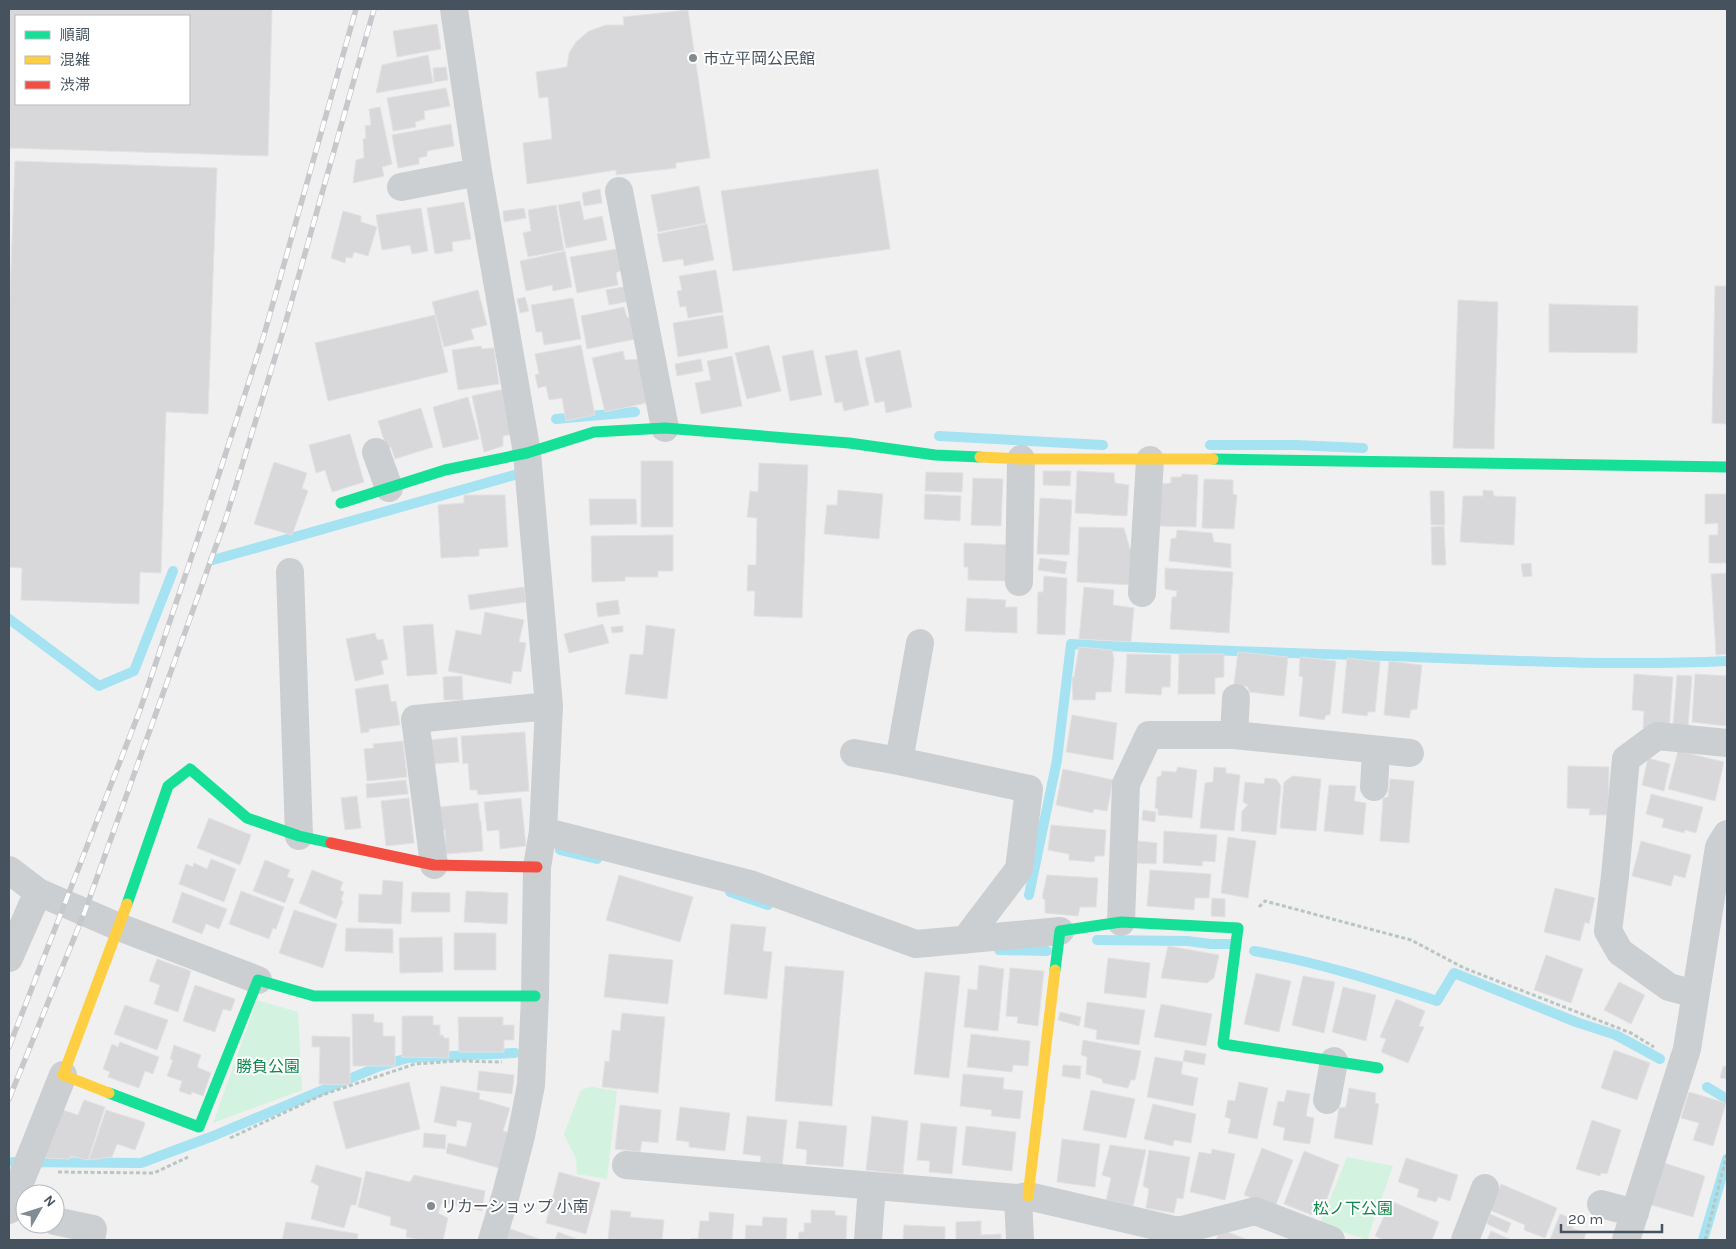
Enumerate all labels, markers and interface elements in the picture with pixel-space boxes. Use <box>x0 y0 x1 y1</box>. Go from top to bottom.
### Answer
legend <box>15 15 190 105</box>
text: 順調 <box>60 26 90 44</box>
place label: 市立平岡公民館 <box>703 49 815 68</box>
text: 混雑 <box>60 51 90 69</box>
marker: 市立平岡公民館 <box>687 52 699 64</box>
text: 渋滞 <box>60 76 90 94</box>
park label: 勝負公園 <box>236 1057 300 1076</box>
north arrow <box>15 1184 65 1234</box>
text: N <box>40 1192 59 1210</box>
place label: リカーショップ 小南 <box>441 1197 588 1216</box>
park label: 松ノ下公園 <box>1313 1199 1393 1218</box>
marker: リカーショップ 小南 <box>425 1200 437 1212</box>
scale bar <box>1561 1202 1662 1234</box>
text: 20 m <box>1568 1210 1603 1228</box>

